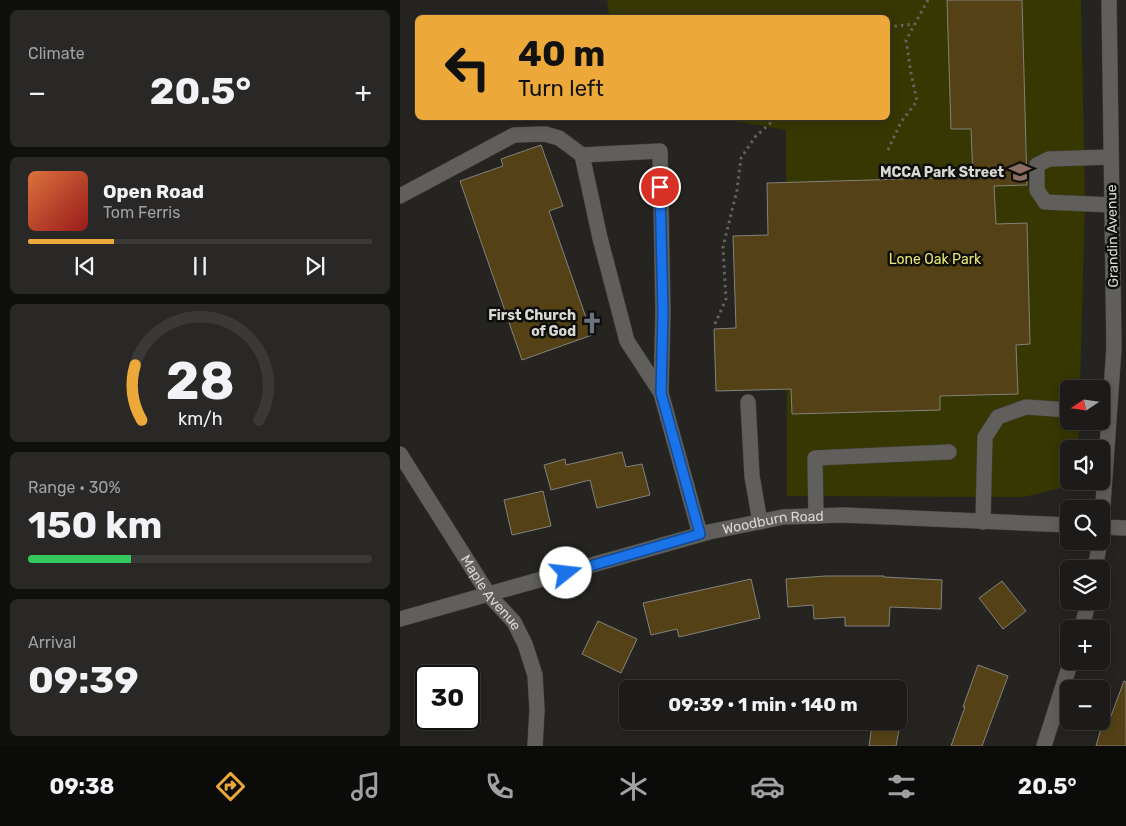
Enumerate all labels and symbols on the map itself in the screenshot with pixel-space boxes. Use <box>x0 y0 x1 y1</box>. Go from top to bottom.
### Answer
school or university icon: MCCA Park Street <box>1007 159 1033 185</box>
place label: MCCA Park Street <box>880 164 1004 181</box>
pin <box>639 166 681 208</box>
street label: Grandin Avenue <box>1103 184 1122 288</box>
park label: Lone Oak Park <box>889 251 982 268</box>
place label: First Church of God <box>488 307 576 340</box>
church icon: First Church of God <box>579 310 605 336</box>
north arrow <box>1060 380 1110 430</box>
street label: Woodburn Road <box>721 508 824 538</box>
position arrow <box>539 546 591 598</box>
street label: Maple Avenue <box>457 552 525 633</box>
speed limit sign: 30 <box>415 665 480 730</box>

